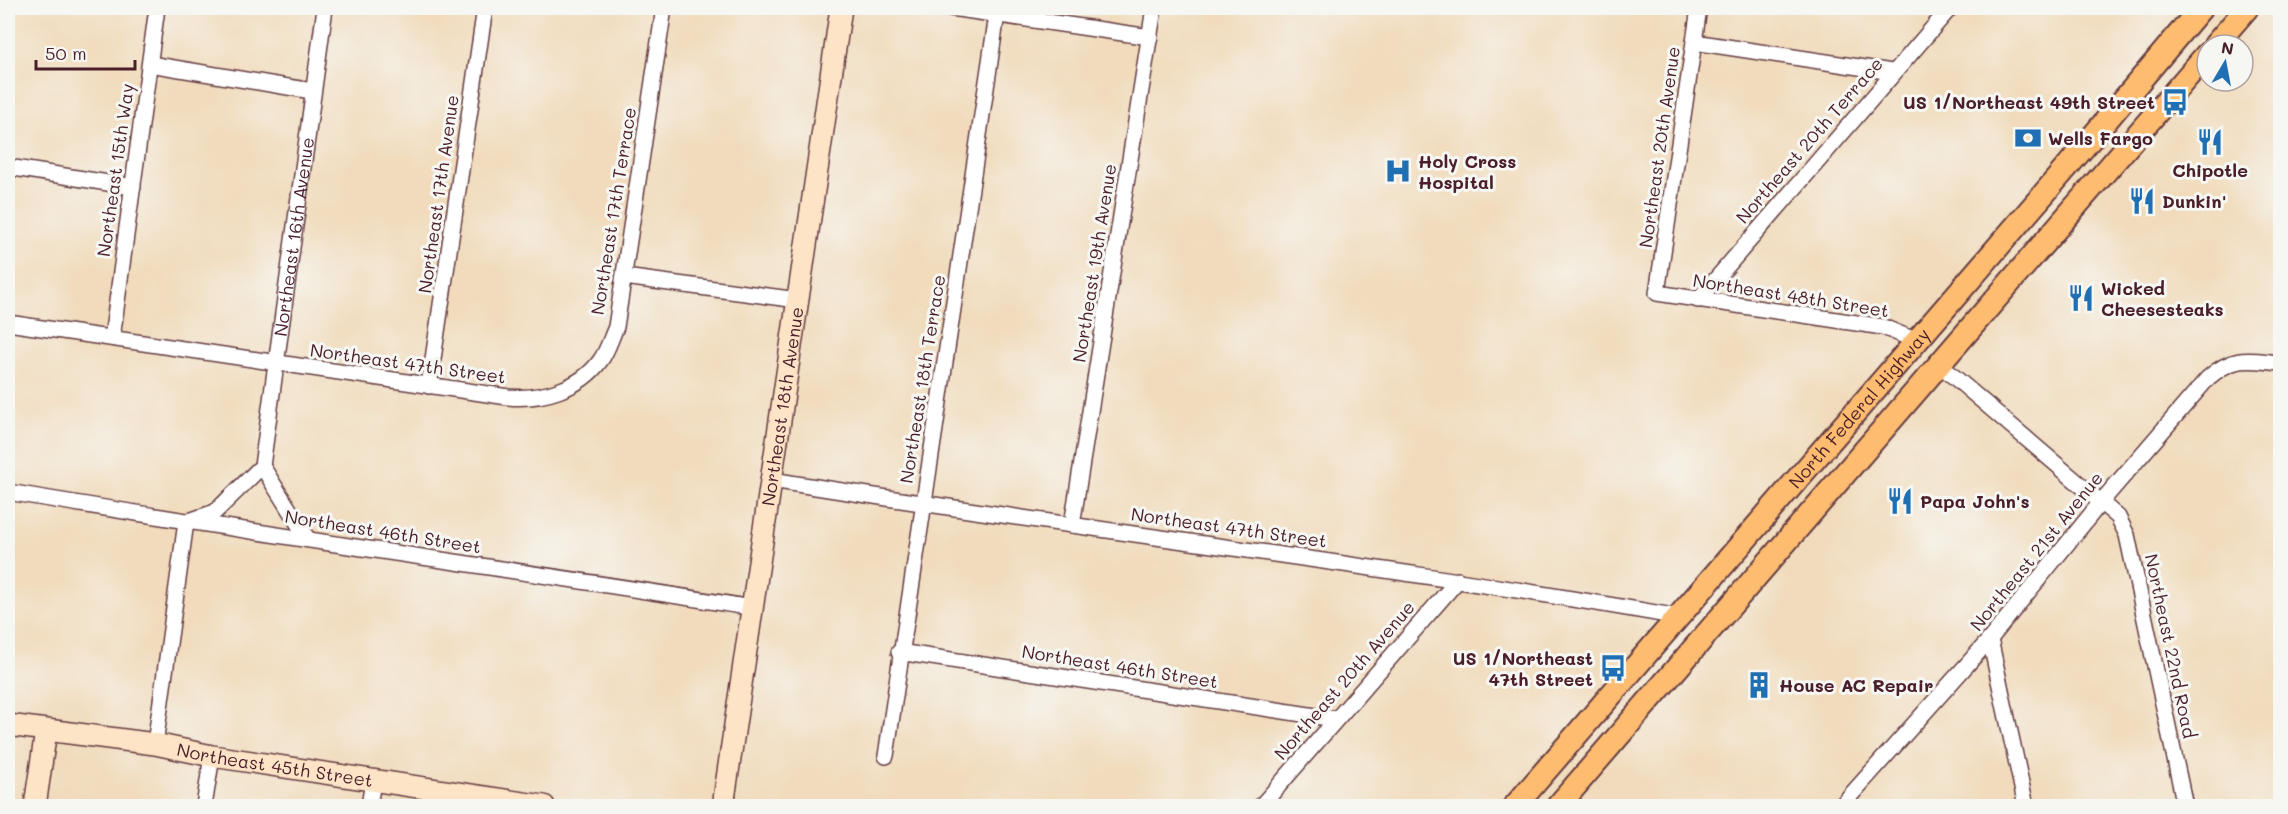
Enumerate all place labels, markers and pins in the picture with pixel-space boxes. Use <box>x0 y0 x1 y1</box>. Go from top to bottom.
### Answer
bus stop icon: US 1/Northeast 49th Street <box>2160 87 2190 117</box>
place label: US 1/Northeast 49th Street <box>1903 90 2155 114</box>
bank icon: Wells Fargo <box>2013 123 2043 153</box>
place label: Wells Fargo <box>2048 126 2153 150</box>
restaurant icon: Chipotle <box>2195 127 2225 157</box>
place label: Holy Cross Hospital <box>1418 149 1516 194</box>
hospital icon: Holy Cross Hospital <box>1383 156 1413 186</box>
place label: Chipotle <box>2172 158 2248 182</box>
restaurant icon: Dunkin' <box>2127 186 2157 216</box>
place label: Dunkin' <box>2162 189 2226 213</box>
place label: Wicked Cheesesteaks <box>2101 276 2224 321</box>
restaurant icon: Wicked Cheesesteaks <box>2066 283 2096 313</box>
restaurant icon: Papa John's <box>1885 486 1915 516</box>
place label: Papa John's <box>1920 489 2030 513</box>
place label: US 1/Northeast 47th Street <box>1453 646 1593 691</box>
bus stop icon: US 1/Northeast 47th Street <box>1598 653 1628 683</box>
building icon: House AC Repair <box>1744 670 1774 700</box>
place label: House AC Repair <box>1779 673 1933 697</box>

